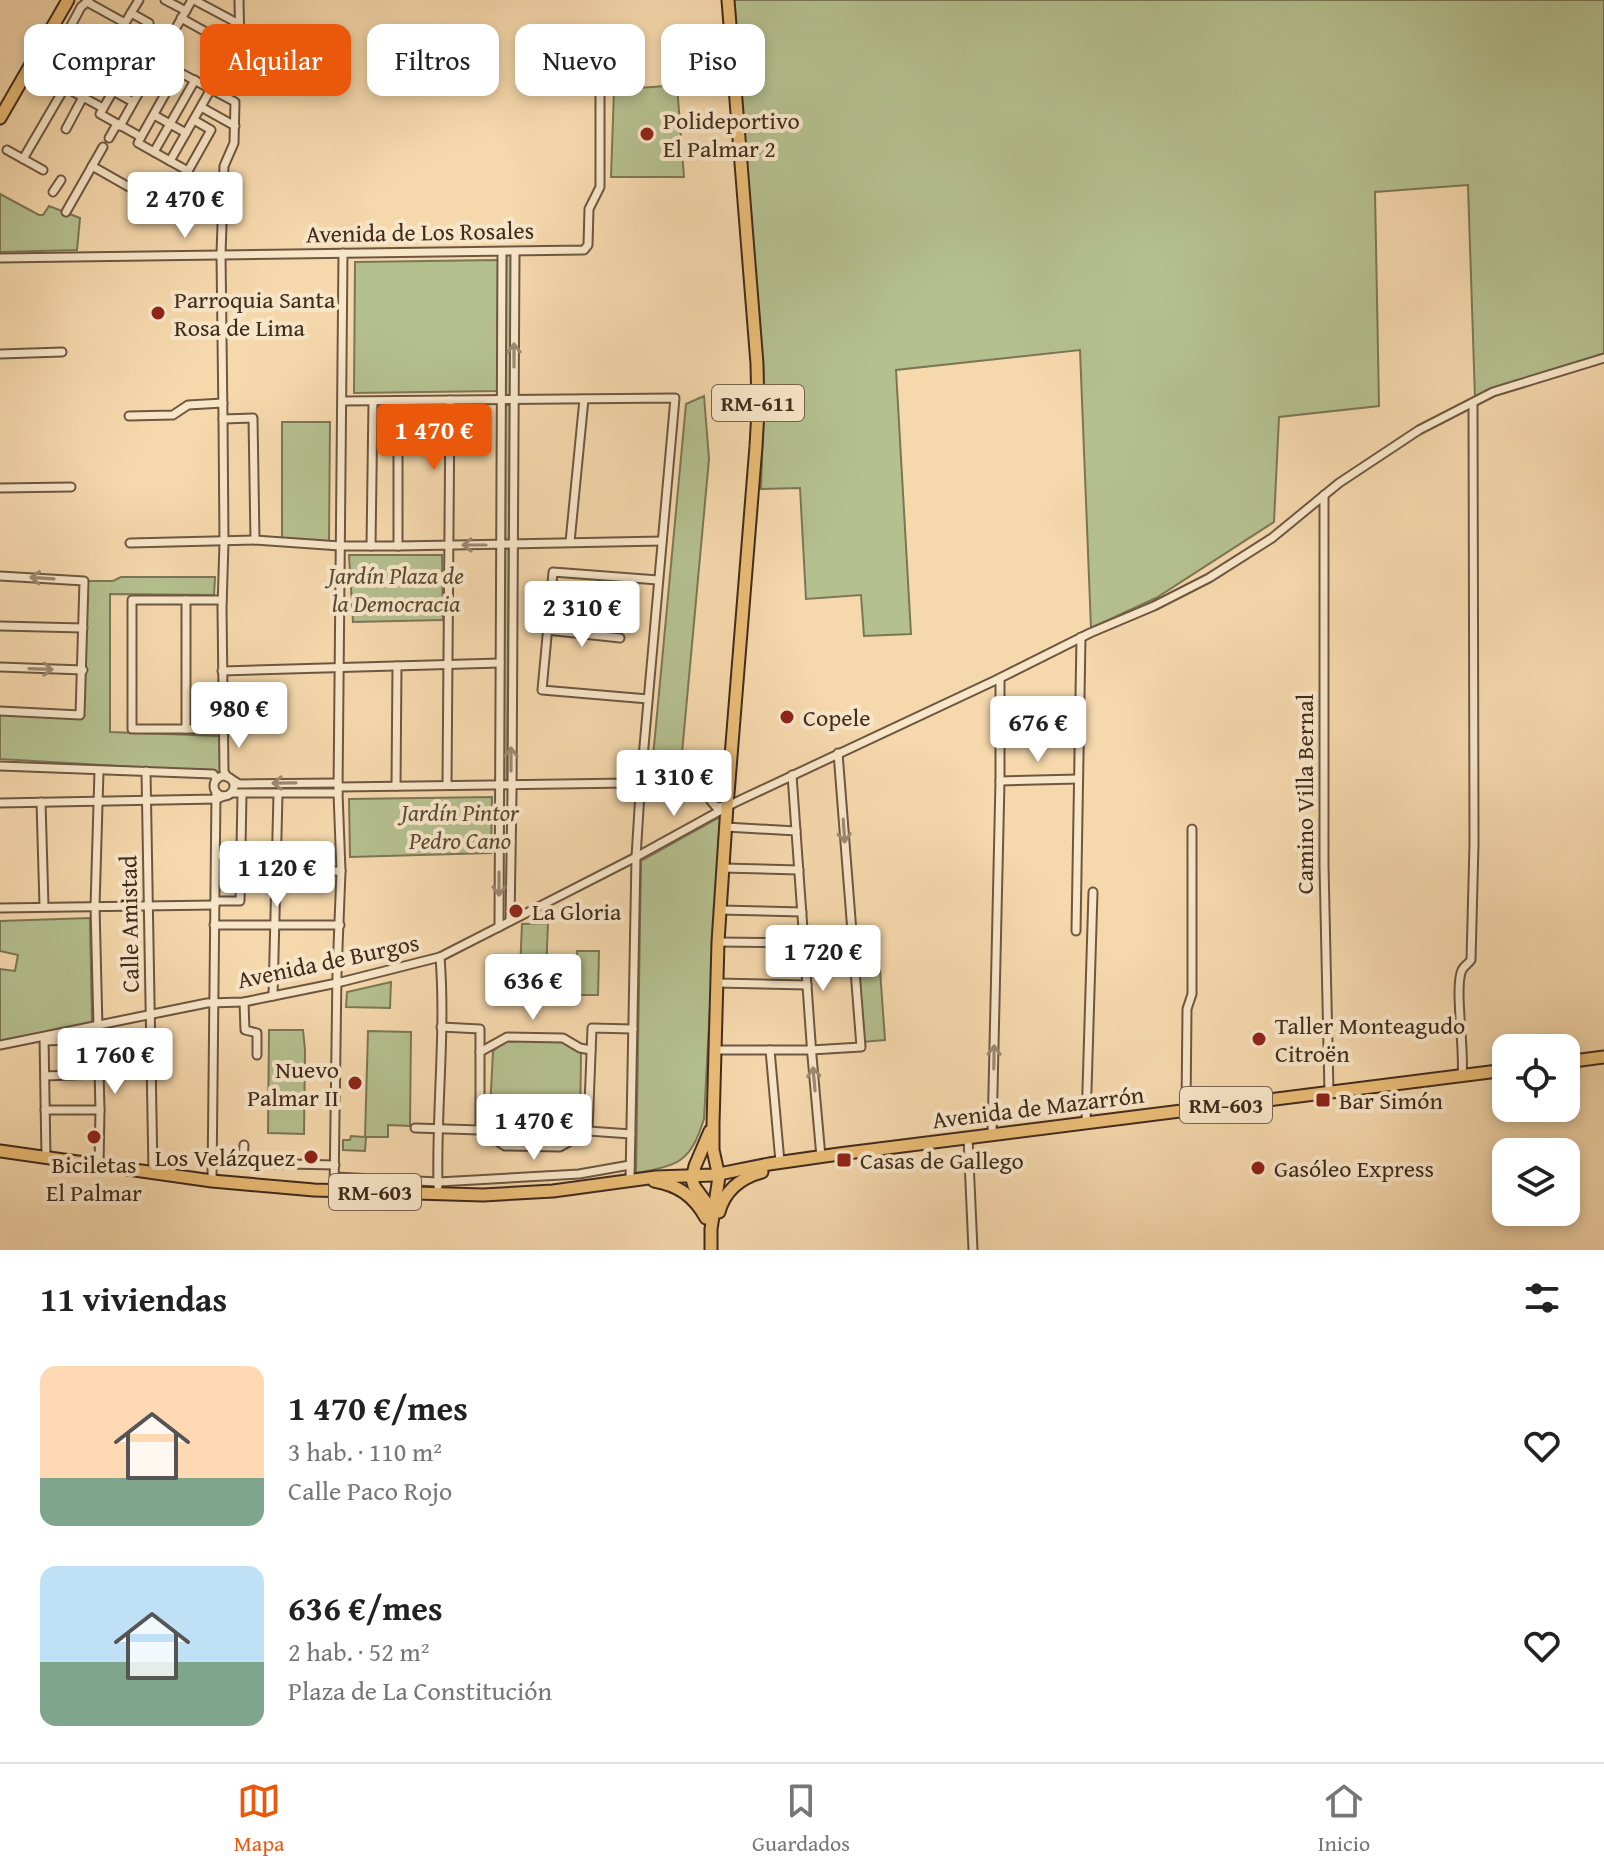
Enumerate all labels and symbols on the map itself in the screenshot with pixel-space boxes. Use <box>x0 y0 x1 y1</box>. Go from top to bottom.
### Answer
place label: Polideportivo El Palmar 2 <box>663 103 800 166</box>
marker: Polideportivo El Palmar 2 <box>638 125 656 143</box>
pin: 2 470 € <box>111 172 259 240</box>
street label: Avenida de Los Rosales <box>306 213 534 251</box>
place label: Parroquia Santa Rosa de Lima <box>174 282 336 345</box>
marker: Parroquia Santa Rosa de Lima <box>149 304 167 322</box>
one-way arrow <box>506 342 522 369</box>
road number: RM-611 <box>712 385 804 421</box>
pin: 1 470 € <box>360 404 508 472</box>
one-way arrow <box>461 537 488 553</box>
park label: Jardín Plaza de la Democracia <box>324 558 464 621</box>
one-way arrow <box>29 571 56 586</box>
pin: 2 310 € <box>508 581 656 649</box>
one-way arrow <box>27 661 54 676</box>
pin: 980 € <box>183 682 295 750</box>
street label: Camino Villa Bernal <box>1287 693 1322 894</box>
pin: 676 € <box>982 696 1094 764</box>
place label: Copele <box>803 700 871 735</box>
marker: Copele <box>778 708 796 726</box>
one-way arrow <box>503 746 519 773</box>
pin: 1 310 € <box>600 750 748 818</box>
one-way arrow <box>271 775 298 791</box>
park label: Jardín Pintor Pedro Cano <box>397 795 520 858</box>
one-way arrow <box>837 817 852 844</box>
pin: 1 120 € <box>203 841 351 909</box>
street label: Calle Amistad <box>110 855 148 993</box>
one-way arrow <box>491 870 507 897</box>
place label: La Gloria <box>532 894 622 929</box>
marker: La Gloria <box>507 902 525 920</box>
street label: Avenida de Burgos <box>234 925 422 997</box>
pin: 1 720 € <box>749 925 897 993</box>
pin: 636 € <box>477 954 589 1022</box>
place label: Taller Monteagudo Citroën <box>1275 1008 1465 1071</box>
pin: 1 760 € <box>41 1028 189 1096</box>
marker: Taller Monteagudo Citroën <box>1250 1030 1268 1048</box>
one-way arrow <box>986 1044 1002 1071</box>
place label: Nuevo Palmar II <box>247 1052 339 1115</box>
one-way arrow <box>806 1066 821 1093</box>
marker: Nuevo Palmar II <box>346 1074 364 1092</box>
street label: Avenida de Mazarrón <box>930 1077 1147 1137</box>
place label: Bar Simón <box>1339 1083 1443 1118</box>
road number: RM-603 <box>1180 1087 1272 1123</box>
marker: Bar Simón <box>1314 1091 1332 1109</box>
pin: 1 470 € <box>460 1094 608 1162</box>
marker: Biciletas El Palmar <box>85 1128 103 1146</box>
place label: Los Velázquez <box>155 1140 295 1175</box>
place label: Casas de Gallego <box>860 1143 1024 1178</box>
place label: Biciletas El Palmar <box>46 1147 142 1210</box>
marker: Los Velázquez <box>302 1148 320 1166</box>
marker: Casas de Gallego <box>835 1151 853 1169</box>
place label: Gasóleo Express <box>1274 1151 1434 1186</box>
marker: Gasóleo Express <box>1249 1159 1267 1177</box>
road number: RM-603 <box>329 1174 421 1210</box>

